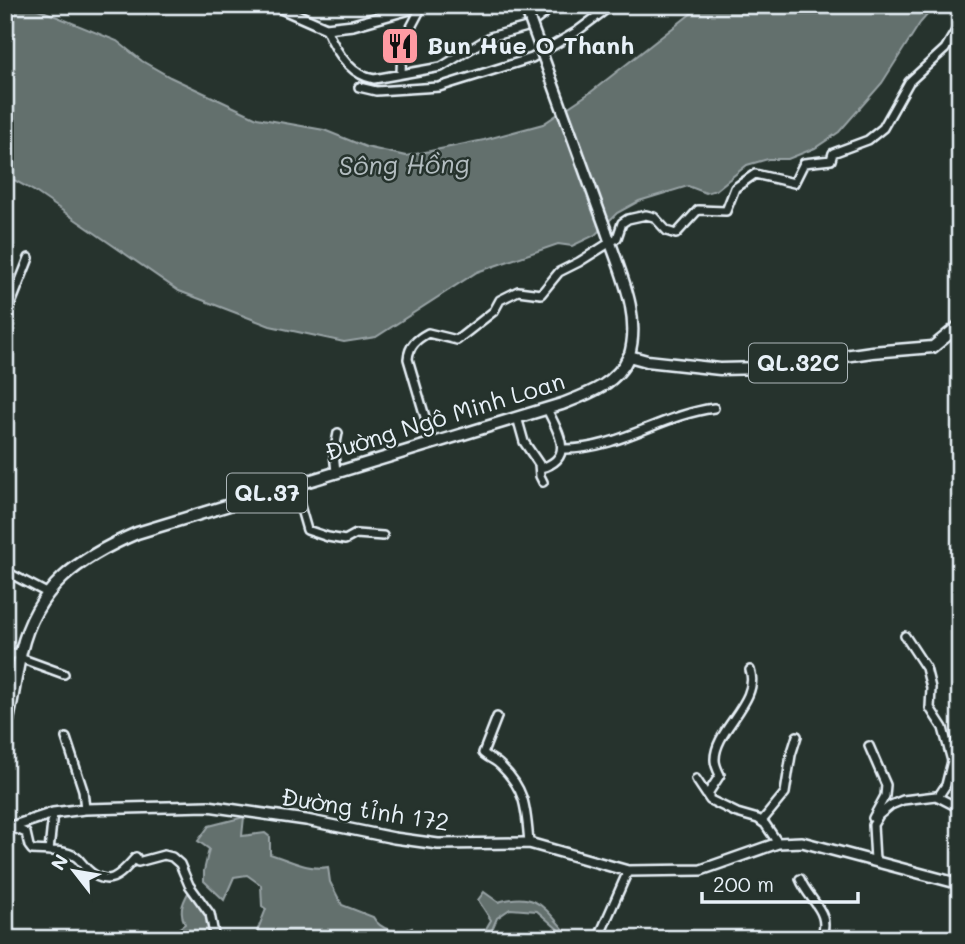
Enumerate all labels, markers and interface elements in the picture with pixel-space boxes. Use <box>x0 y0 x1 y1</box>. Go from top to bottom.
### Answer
restaurant icon: Bun Hue O Thanh <box>379 25 421 67</box>
place label: Bun Hue O Thanh <box>427 29 634 60</box>
water label: Sông Hồng <box>338 146 470 182</box>
road number: QL.32C <box>749 344 847 382</box>
street label: Đường Ngô Minh Loan <box>321 364 568 467</box>
road number: QL.37 <box>227 474 307 512</box>
street label: Đường tỉnh 172 <box>279 780 451 837</box>
north arrow <box>38 836 108 906</box>
text: N <box>45 849 73 875</box>
scale bar <box>702 860 858 904</box>
text: 200 m <box>713 870 774 897</box>

